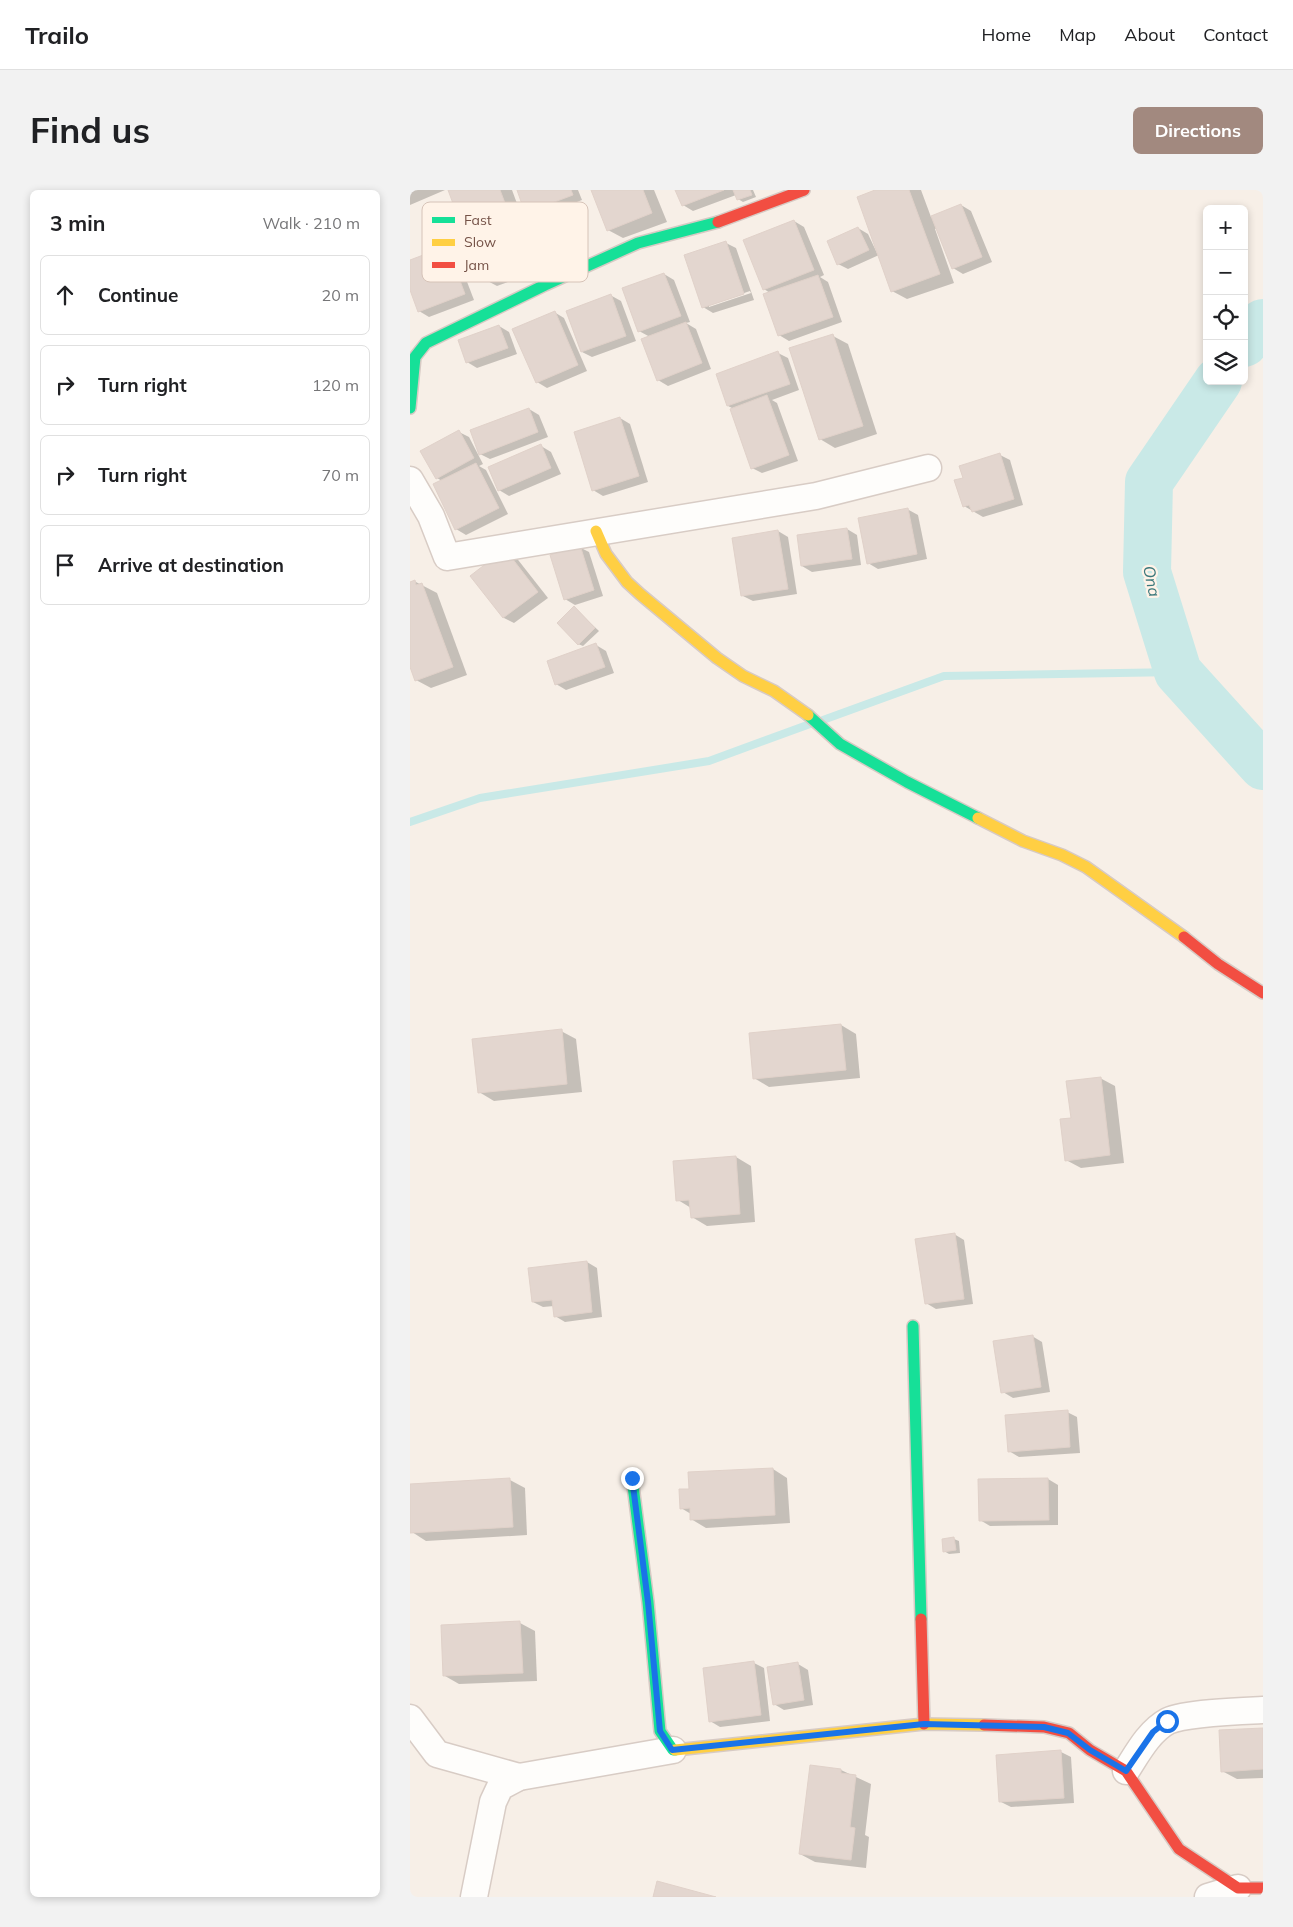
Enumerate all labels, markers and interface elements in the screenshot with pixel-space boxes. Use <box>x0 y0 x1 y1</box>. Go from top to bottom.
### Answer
text: Trailo <box>25 20 89 50</box>
text: Home <box>981 23 1031 46</box>
text: Map <box>1059 23 1096 46</box>
text: About <box>1124 23 1175 46</box>
text: Contact <box>1203 23 1268 46</box>
button: Directions <box>1133 107 1263 154</box>
text: Find us <box>30 108 150 152</box>
legend <box>422 202 588 282</box>
map controls <box>1203 205 1248 385</box>
button: + <box>1203 205 1248 250</box>
text: 3 min <box>50 210 105 236</box>
text: Fast <box>464 211 492 229</box>
text: Walk · 210 m <box>262 213 360 233</box>
text: Slow <box>464 233 496 251</box>
button: − <box>1203 250 1248 295</box>
text: Jam <box>464 256 489 274</box>
icon: ahead <box>51 281 79 309</box>
text: Continue <box>98 283 178 307</box>
text: 20 m <box>322 285 359 305</box>
button: locate <box>1203 295 1248 340</box>
button: layers <box>1203 340 1248 385</box>
icon: right <box>51 371 79 399</box>
text: Turn right <box>98 373 187 397</box>
text: 120 m <box>312 375 359 395</box>
icon: right <box>51 461 79 489</box>
text: Turn right <box>98 463 187 487</box>
text: 70 m <box>322 465 359 485</box>
icon: arrive <box>51 551 79 579</box>
text: Arrive at destination <box>98 553 284 577</box>
water label: Ona <box>1139 564 1165 599</box>
route end <box>621 1467 644 1490</box>
route start <box>1156 1710 1179 1733</box>

